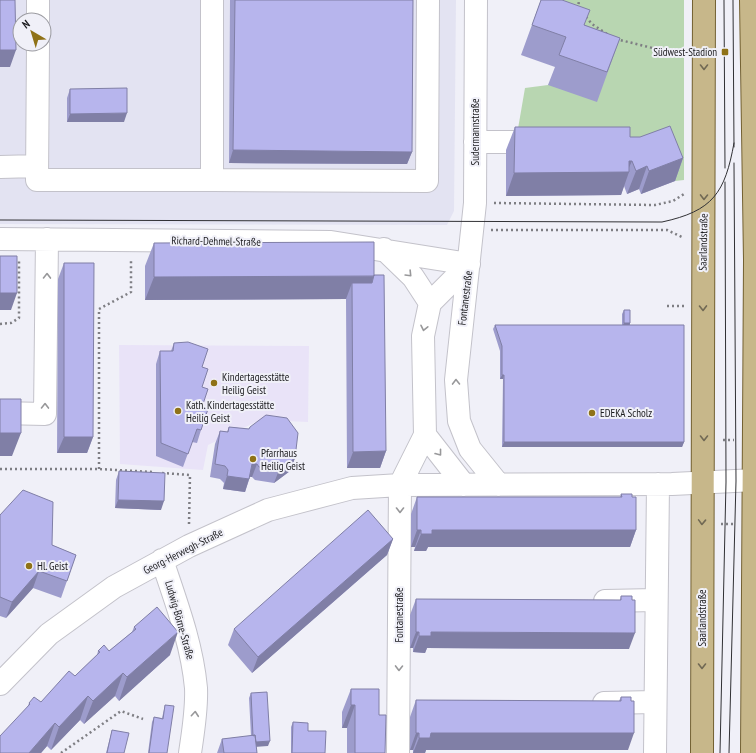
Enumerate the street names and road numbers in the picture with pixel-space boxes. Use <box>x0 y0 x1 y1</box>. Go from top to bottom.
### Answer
street label: Sudermannstraße <box>468 98 482 166</box>
street label: Saarlandstraße <box>696 213 711 271</box>
street label: Richard-Dehmel-Straße <box>171 233 261 249</box>
street label: Fontanestraße <box>455 269 475 326</box>
street label: Georg-Herwegh-Straße <box>141 525 226 577</box>
street label: Ludwig-Börne-Straße <box>162 579 198 661</box>
street label: Fontanestraße <box>392 587 406 643</box>
street label: Saarlandstraße <box>695 589 709 647</box>

